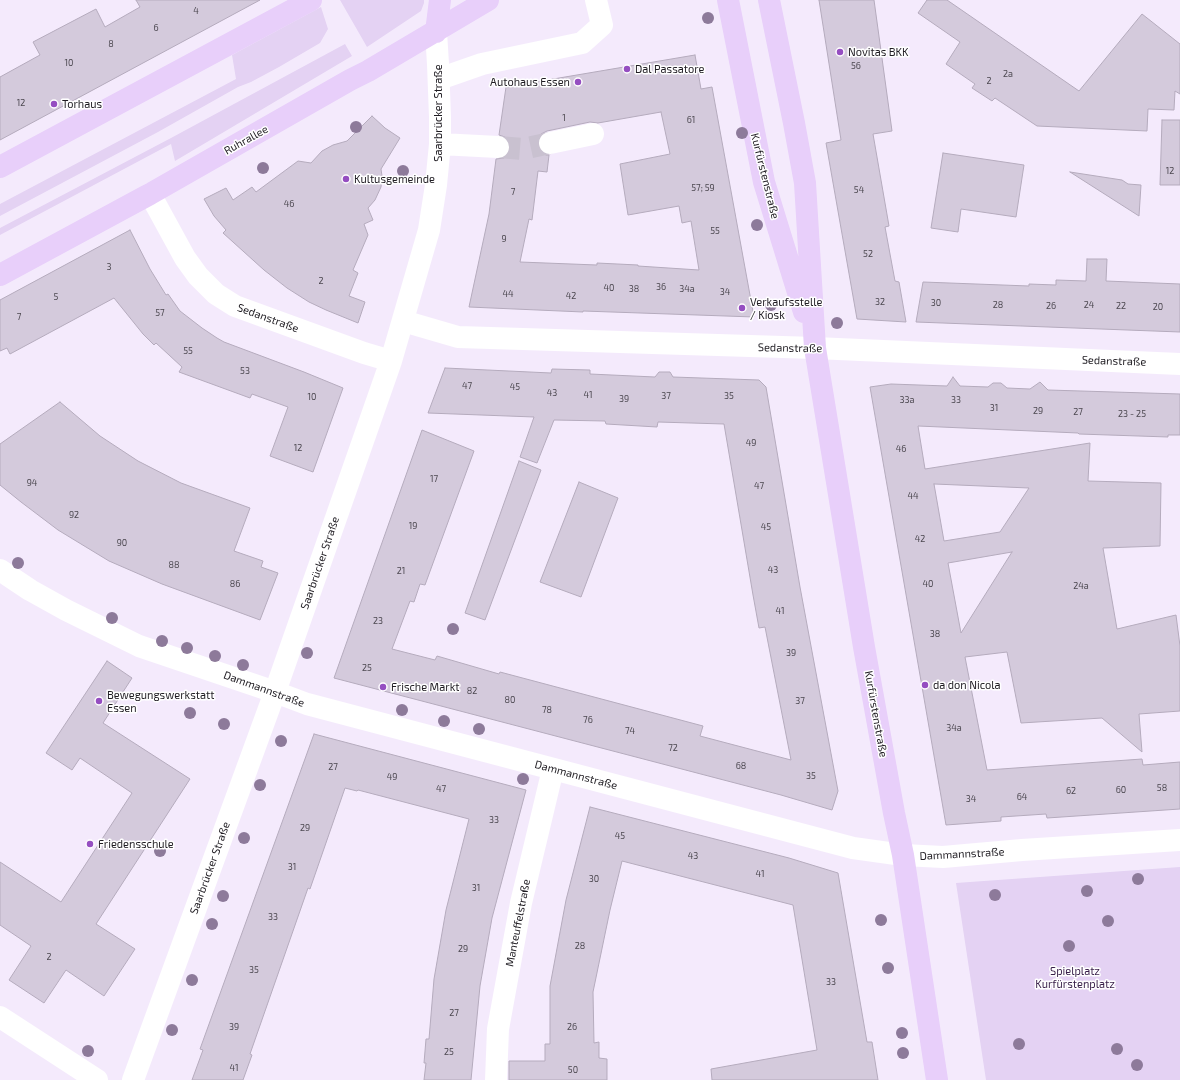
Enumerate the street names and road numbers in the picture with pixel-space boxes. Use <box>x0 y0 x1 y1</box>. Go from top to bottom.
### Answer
street label: Saarbrücker Straße <box>431 64 445 162</box>
street label: Ruhrallee <box>222 123 270 157</box>
street label: Kurfürstenstraße <box>748 132 782 220</box>
street label: Sedanstraße <box>235 301 301 335</box>
street label: Sedanstraße <box>758 341 822 355</box>
street label: Sedanstraße <box>1082 353 1146 369</box>
street label: Saarbrücker Straße <box>298 515 342 611</box>
street label: Dammannstraße <box>222 668 306 710</box>
street label: Kurfürstenstraße <box>862 670 890 758</box>
street label: Dammannstraße <box>533 758 619 792</box>
street label: Saarbrücker Straße <box>187 820 233 916</box>
street label: Dammannstraße <box>919 845 1005 863</box>
street label: Manteuffelstraße <box>503 878 533 968</box>

